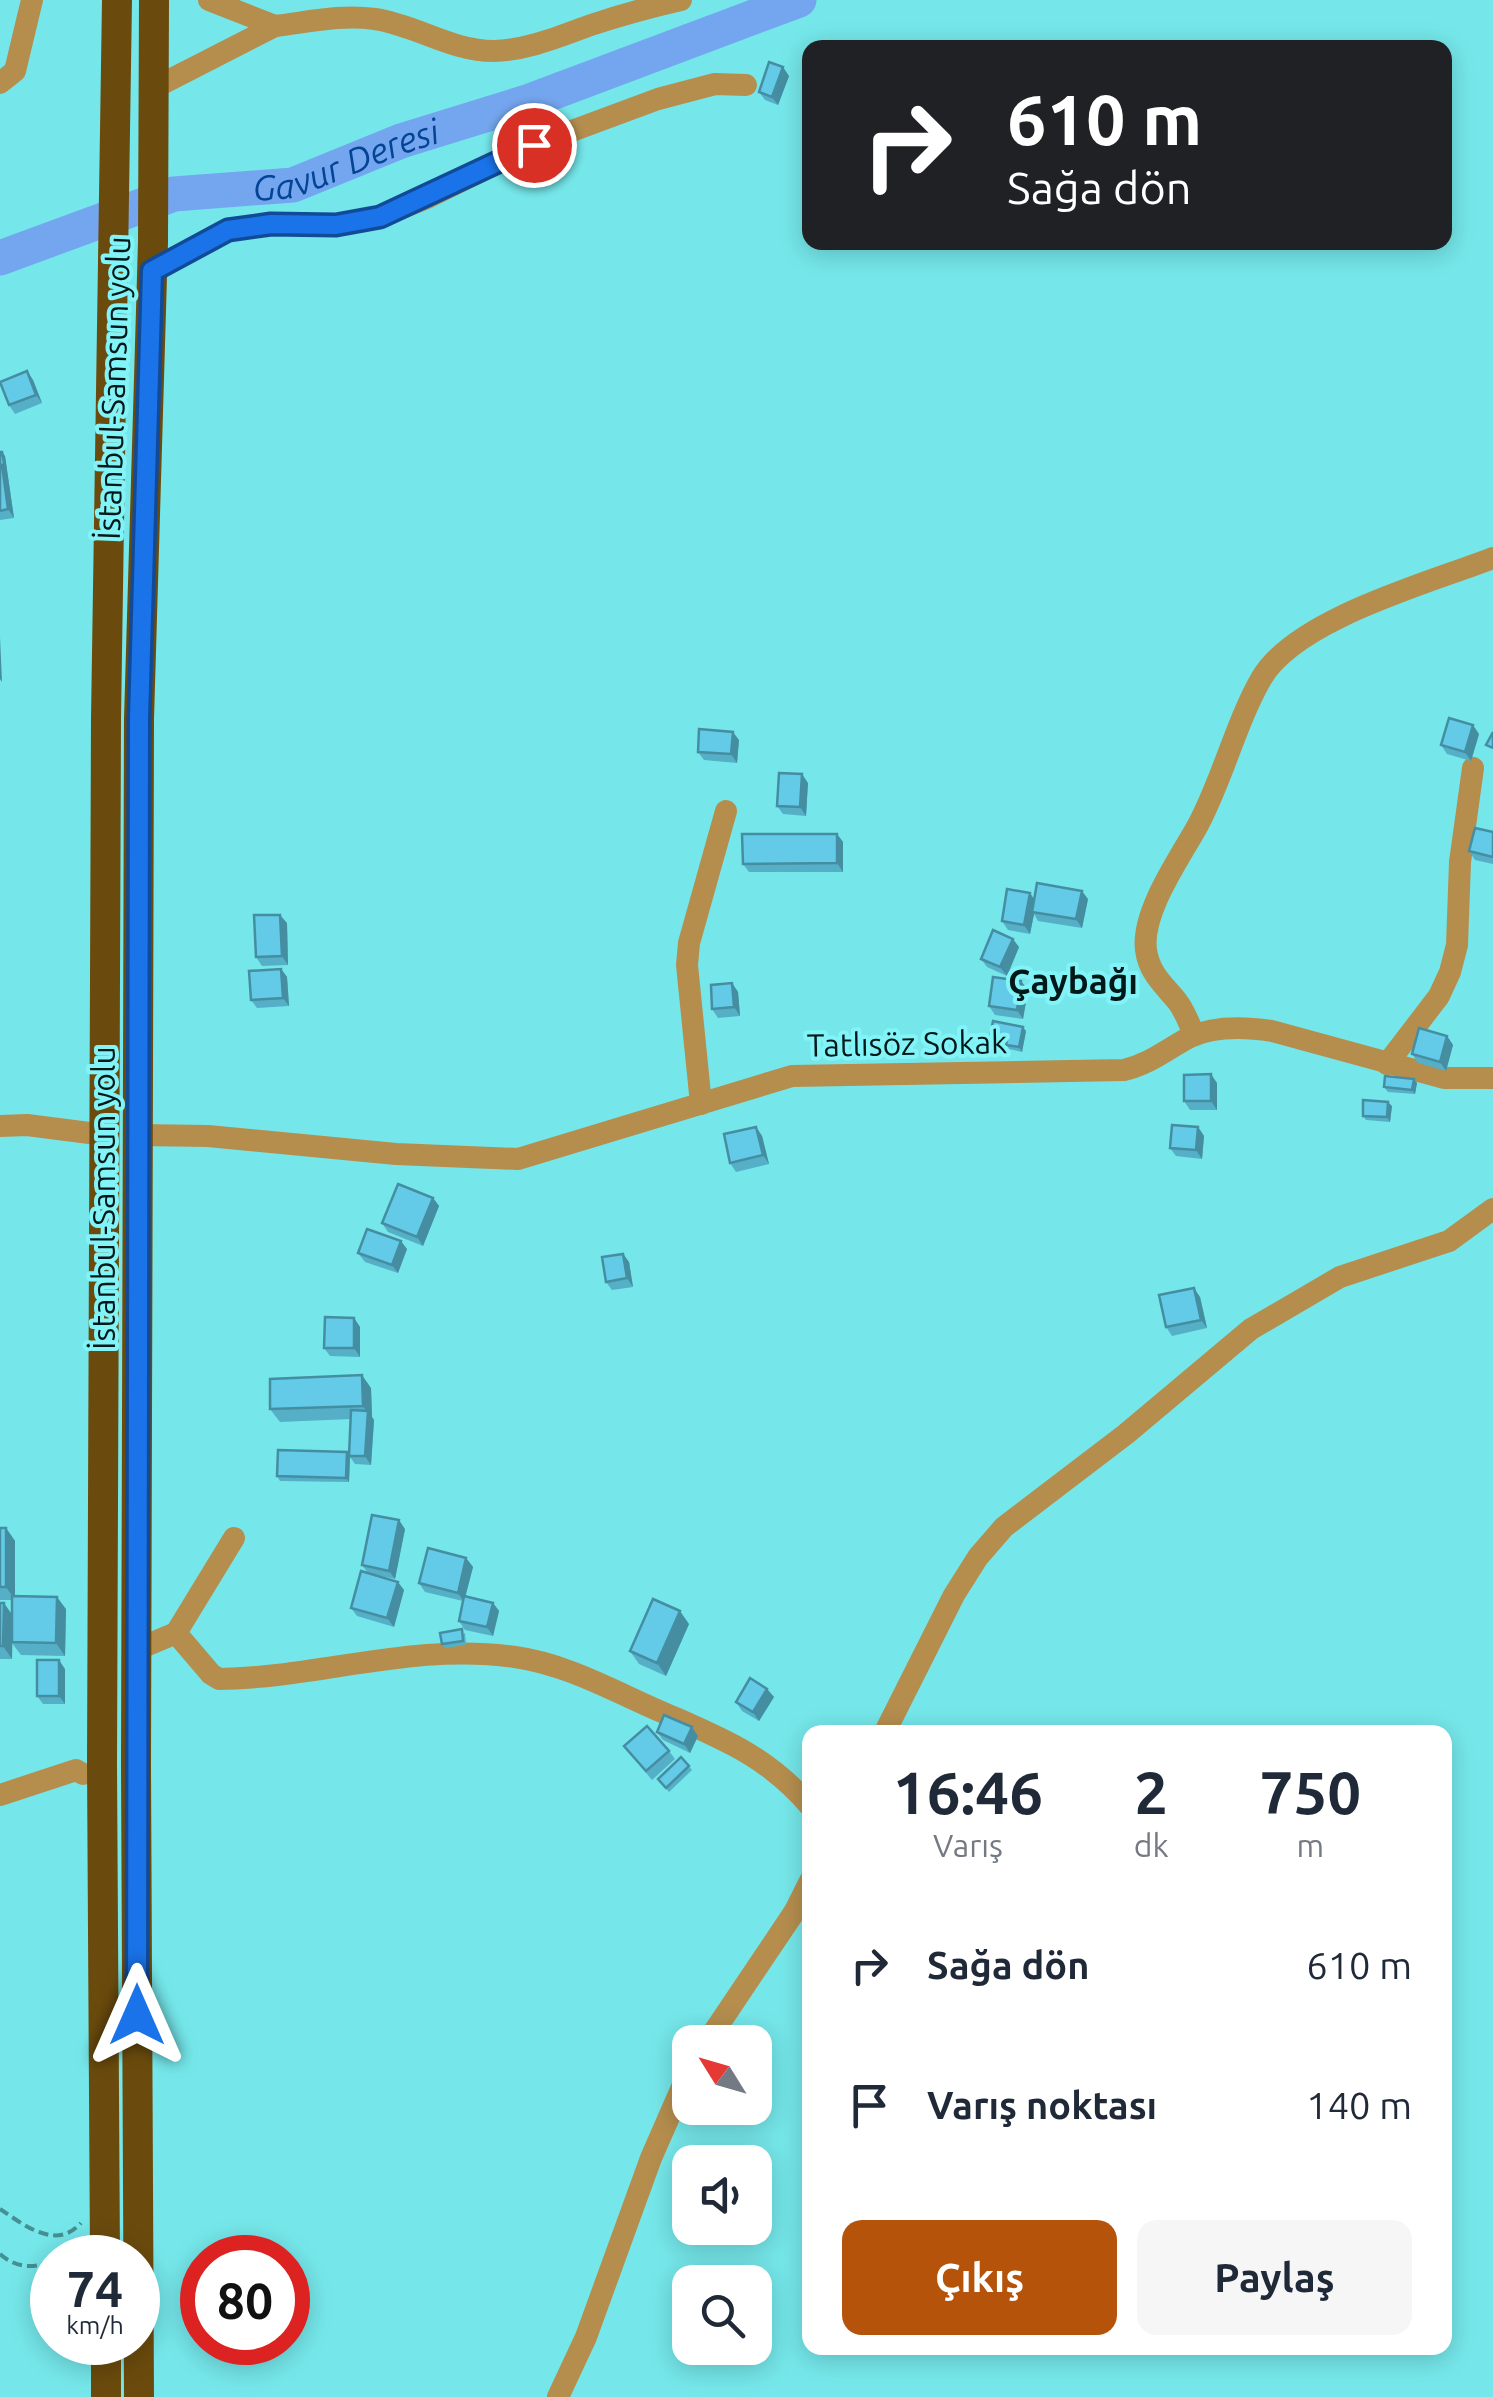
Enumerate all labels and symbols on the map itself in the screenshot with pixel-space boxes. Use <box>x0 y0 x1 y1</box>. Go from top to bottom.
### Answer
pin <box>492 103 577 188</box>
water label: Gavur Deresi <box>251 110 445 208</box>
street label: İstanbul-Samsun yolu <box>90 236 136 540</box>
district label: Çaybağı <box>1008 961 1138 1001</box>
street label: Tatlısöz Sokak <box>807 1023 1007 1063</box>
street label: İstanbul-Samsun yolu <box>85 1046 121 1350</box>
position arrow <box>85 1963 189 2067</box>
north arrow <box>672 2025 772 2125</box>
speed limit sign: 80 <box>180 2235 310 2365</box>

